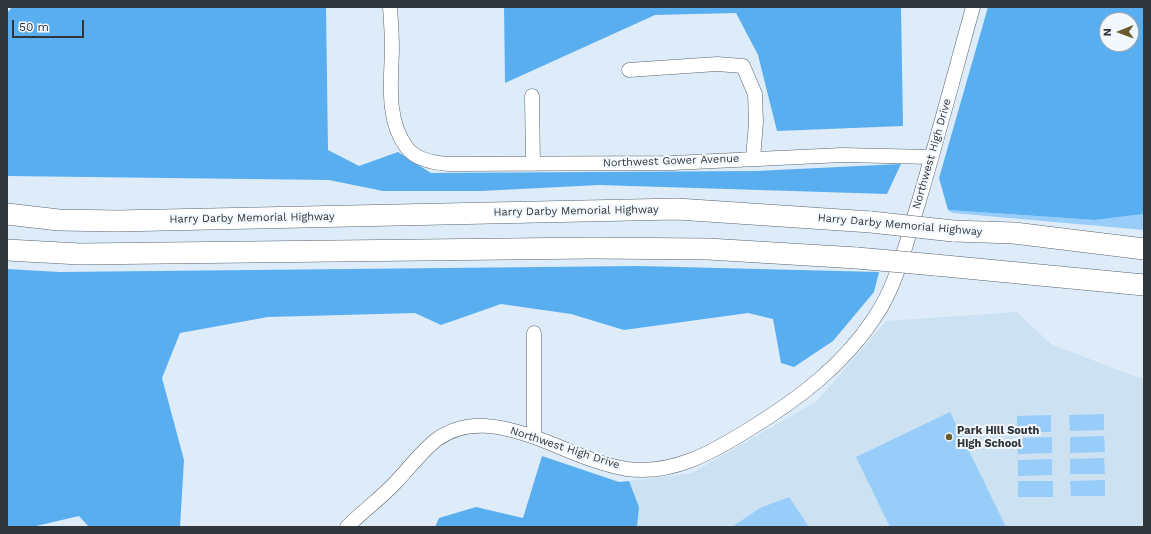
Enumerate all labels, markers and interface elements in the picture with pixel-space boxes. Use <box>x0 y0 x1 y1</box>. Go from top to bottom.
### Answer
scale bar <box>14 12 86 38</box>
north arrow <box>1099 12 1139 52</box>
text: 50 m <box>19 20 49 34</box>
text: N <box>1101 28 1114 36</box>
street label: Northwest High Drive <box>910 97 954 211</box>
street label: Northwest Gower Avenue <box>603 152 739 170</box>
street label: Harry Darby Memorial Highway <box>493 203 659 219</box>
street label: Harry Darby Memorial Highway <box>169 210 335 226</box>
street label: Harry Darby Memorial Highway <box>817 211 983 239</box>
street label: Northwest High Drive <box>509 424 621 472</box>
place label: Park Hill South High School <box>957 424 1039 450</box>
marker: Park Hill South High School <box>944 432 954 442</box>

